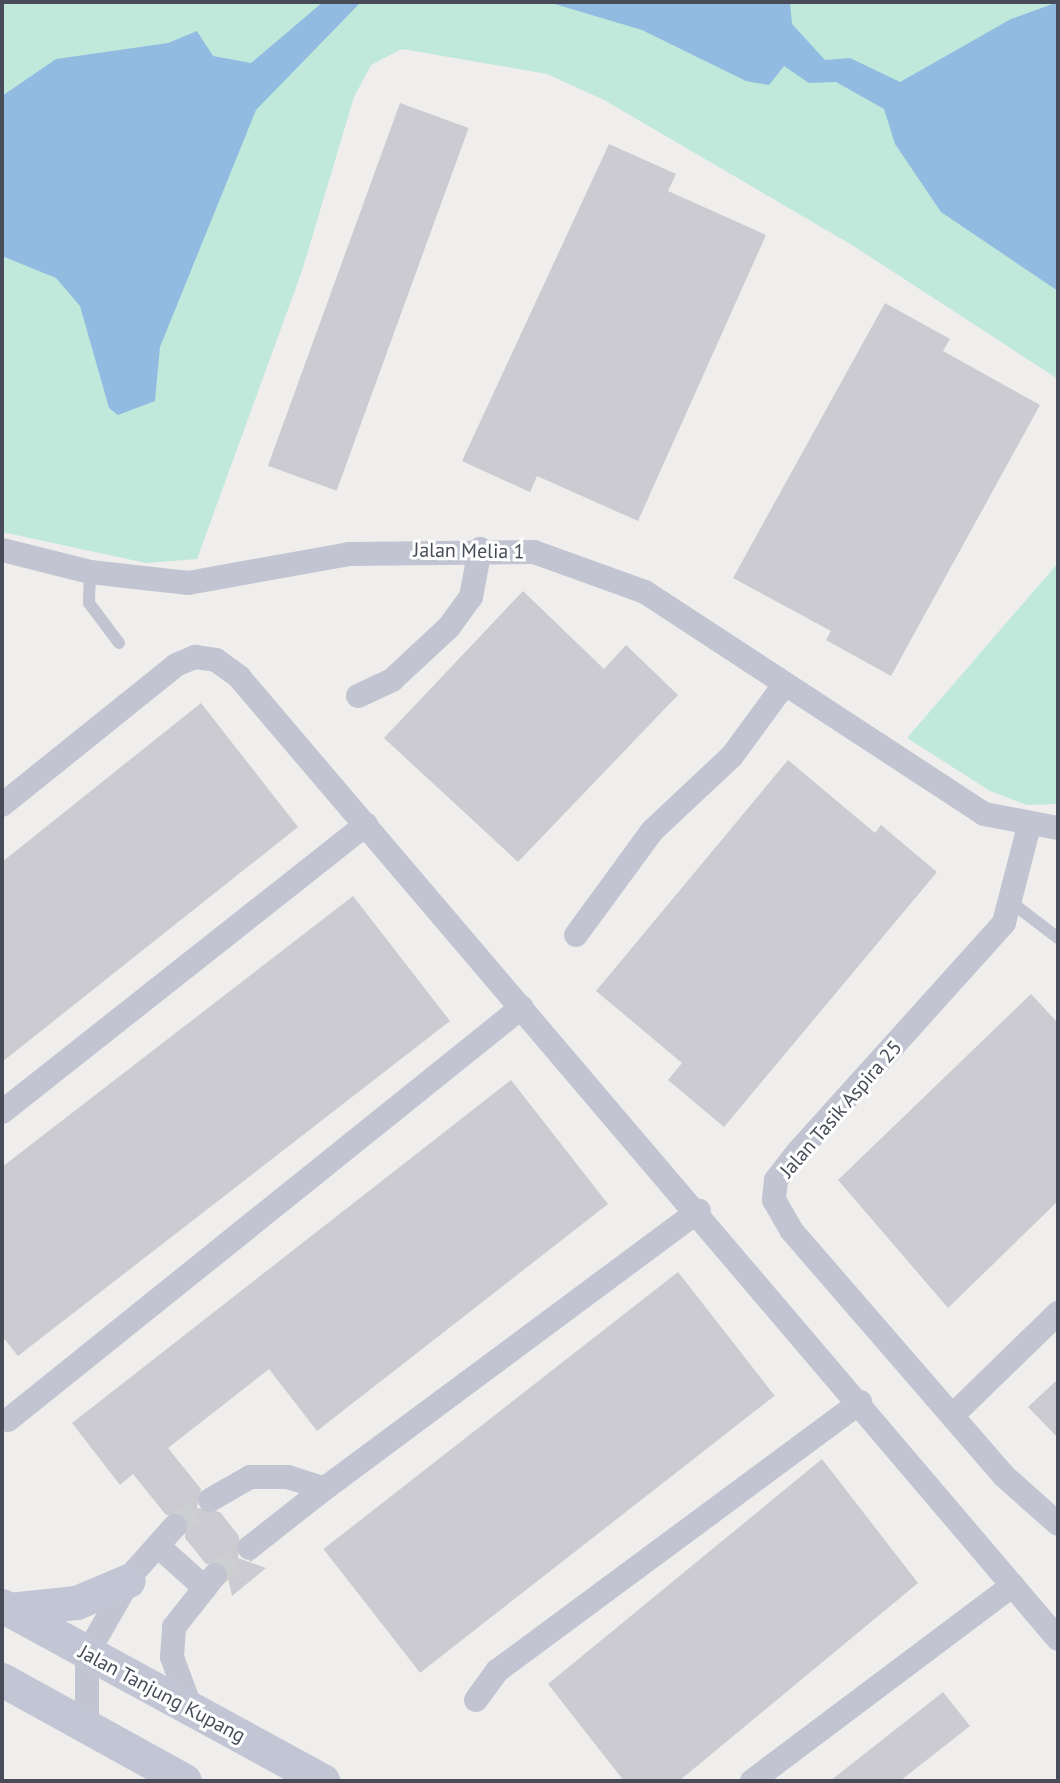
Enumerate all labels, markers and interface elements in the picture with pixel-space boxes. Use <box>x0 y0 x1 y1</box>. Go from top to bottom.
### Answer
street label: Jalan Melia 1 <box>413 538 525 564</box>
street label: Jalan Tasik Aspira 25 <box>774 1035 908 1183</box>
street label: Jalan Tanjung Kupang <box>74 1640 250 1748</box>

